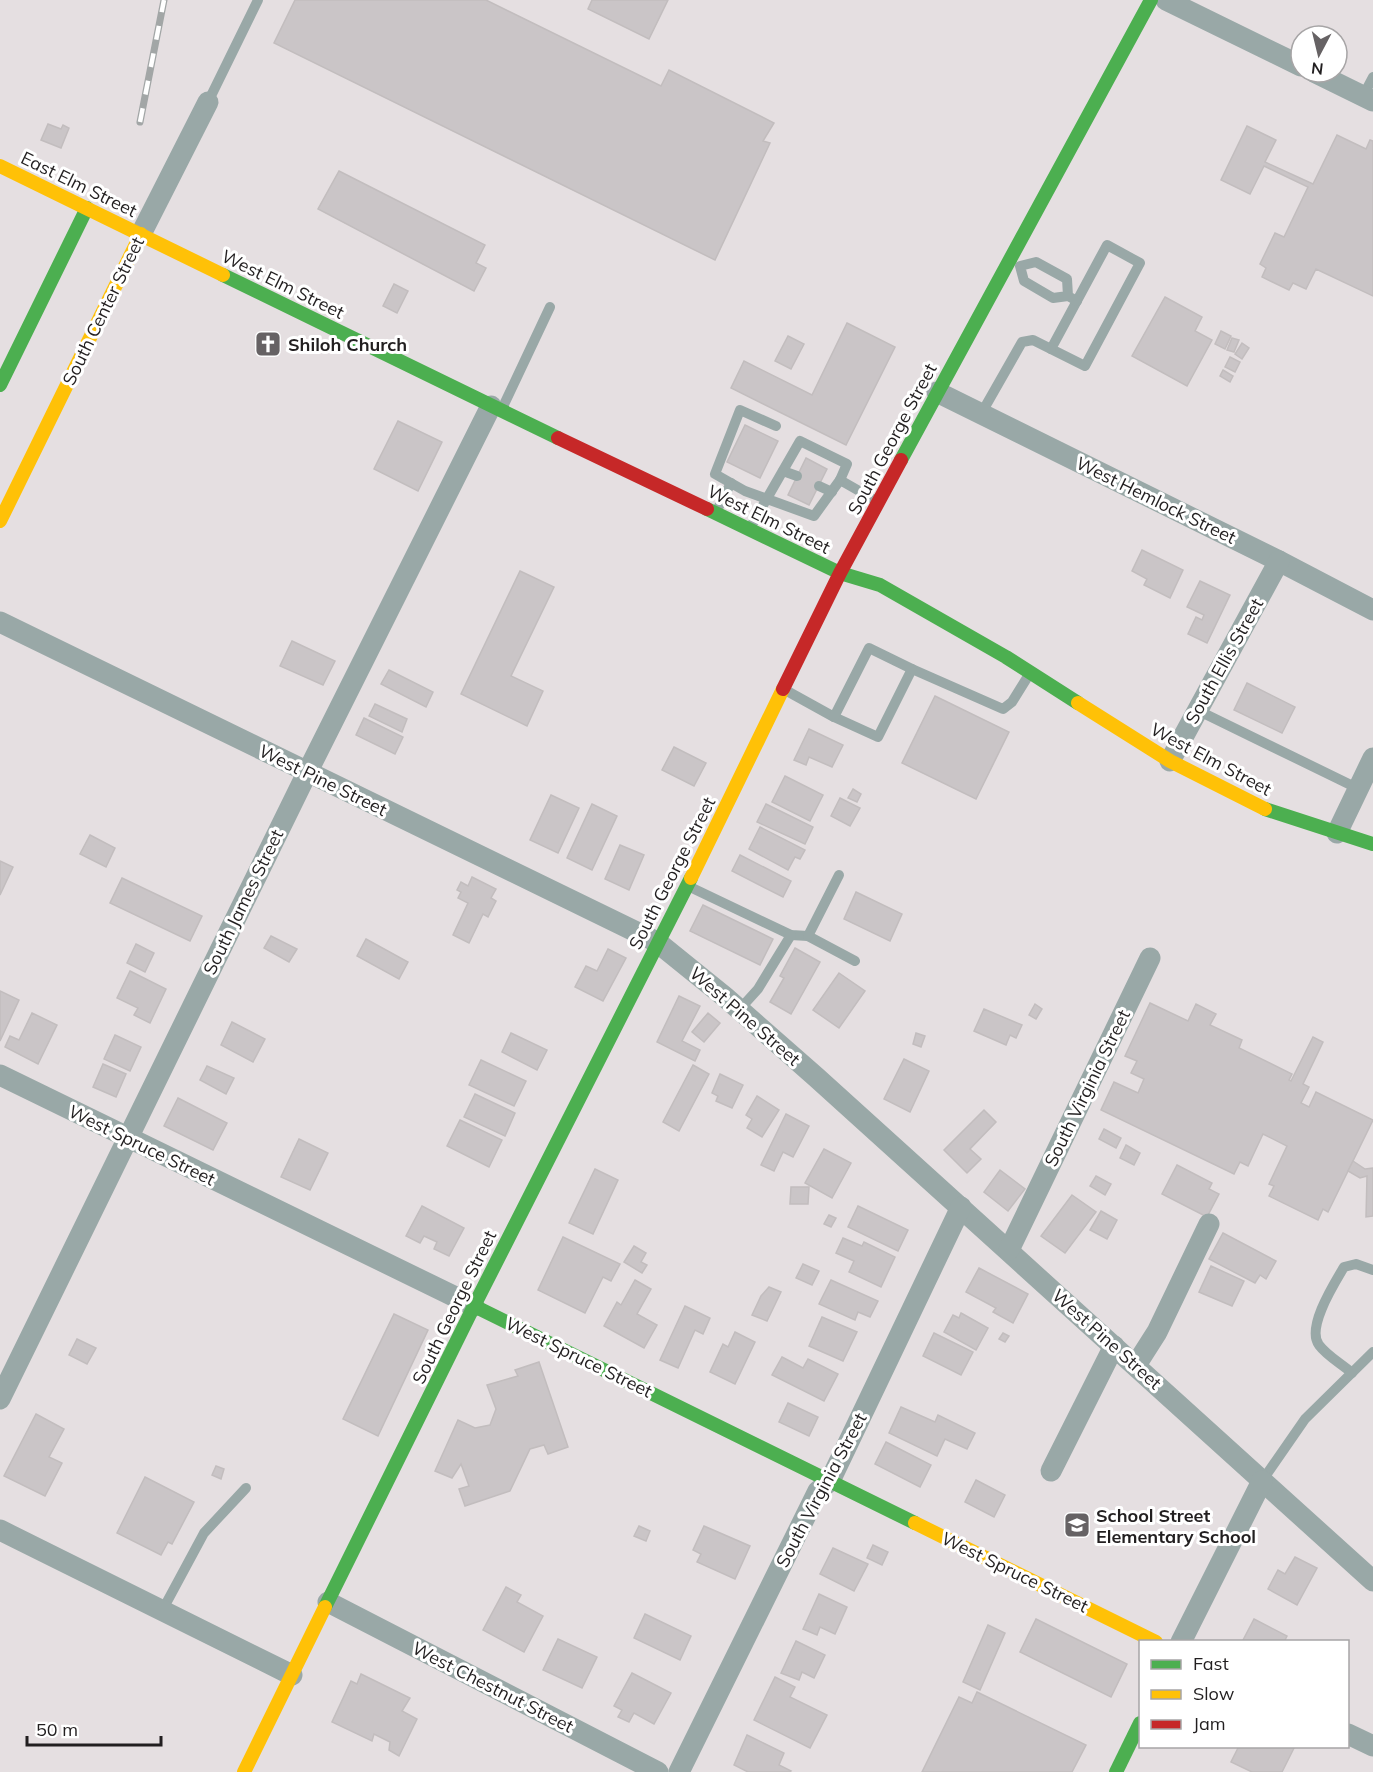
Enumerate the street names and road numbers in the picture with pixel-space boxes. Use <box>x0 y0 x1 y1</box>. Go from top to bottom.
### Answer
street label: East Elm Street <box>17 146 141 222</box>
street label: South Center Street <box>57 233 149 389</box>
street label: West Elm Street <box>218 244 348 324</box>
street label: South George Street <box>842 359 942 519</box>
street label: West Hemlock Street <box>1072 451 1240 549</box>
street label: West Elm Street <box>704 479 834 559</box>
street label: South Ellis Street <box>1180 594 1268 728</box>
street label: West Elm Street <box>1147 717 1275 801</box>
street label: West Pine Street <box>255 739 391 821</box>
street label: South George Street <box>624 793 720 953</box>
street label: South James Street <box>198 825 288 979</box>
street label: West Pine Street <box>685 962 805 1070</box>
street label: South Virginia Street <box>1039 1006 1135 1170</box>
street label: West Spruce Street <box>65 1099 219 1191</box>
street label: South George Street <box>407 1226 501 1388</box>
street label: West Pine Street <box>1048 1284 1166 1394</box>
street label: West Spruce Street <box>502 1311 656 1403</box>
street label: South Virginia Street <box>770 1409 872 1571</box>
street label: West Spruce Street <box>938 1526 1092 1618</box>
street label: West Chestnut Street <box>408 1636 578 1738</box>

